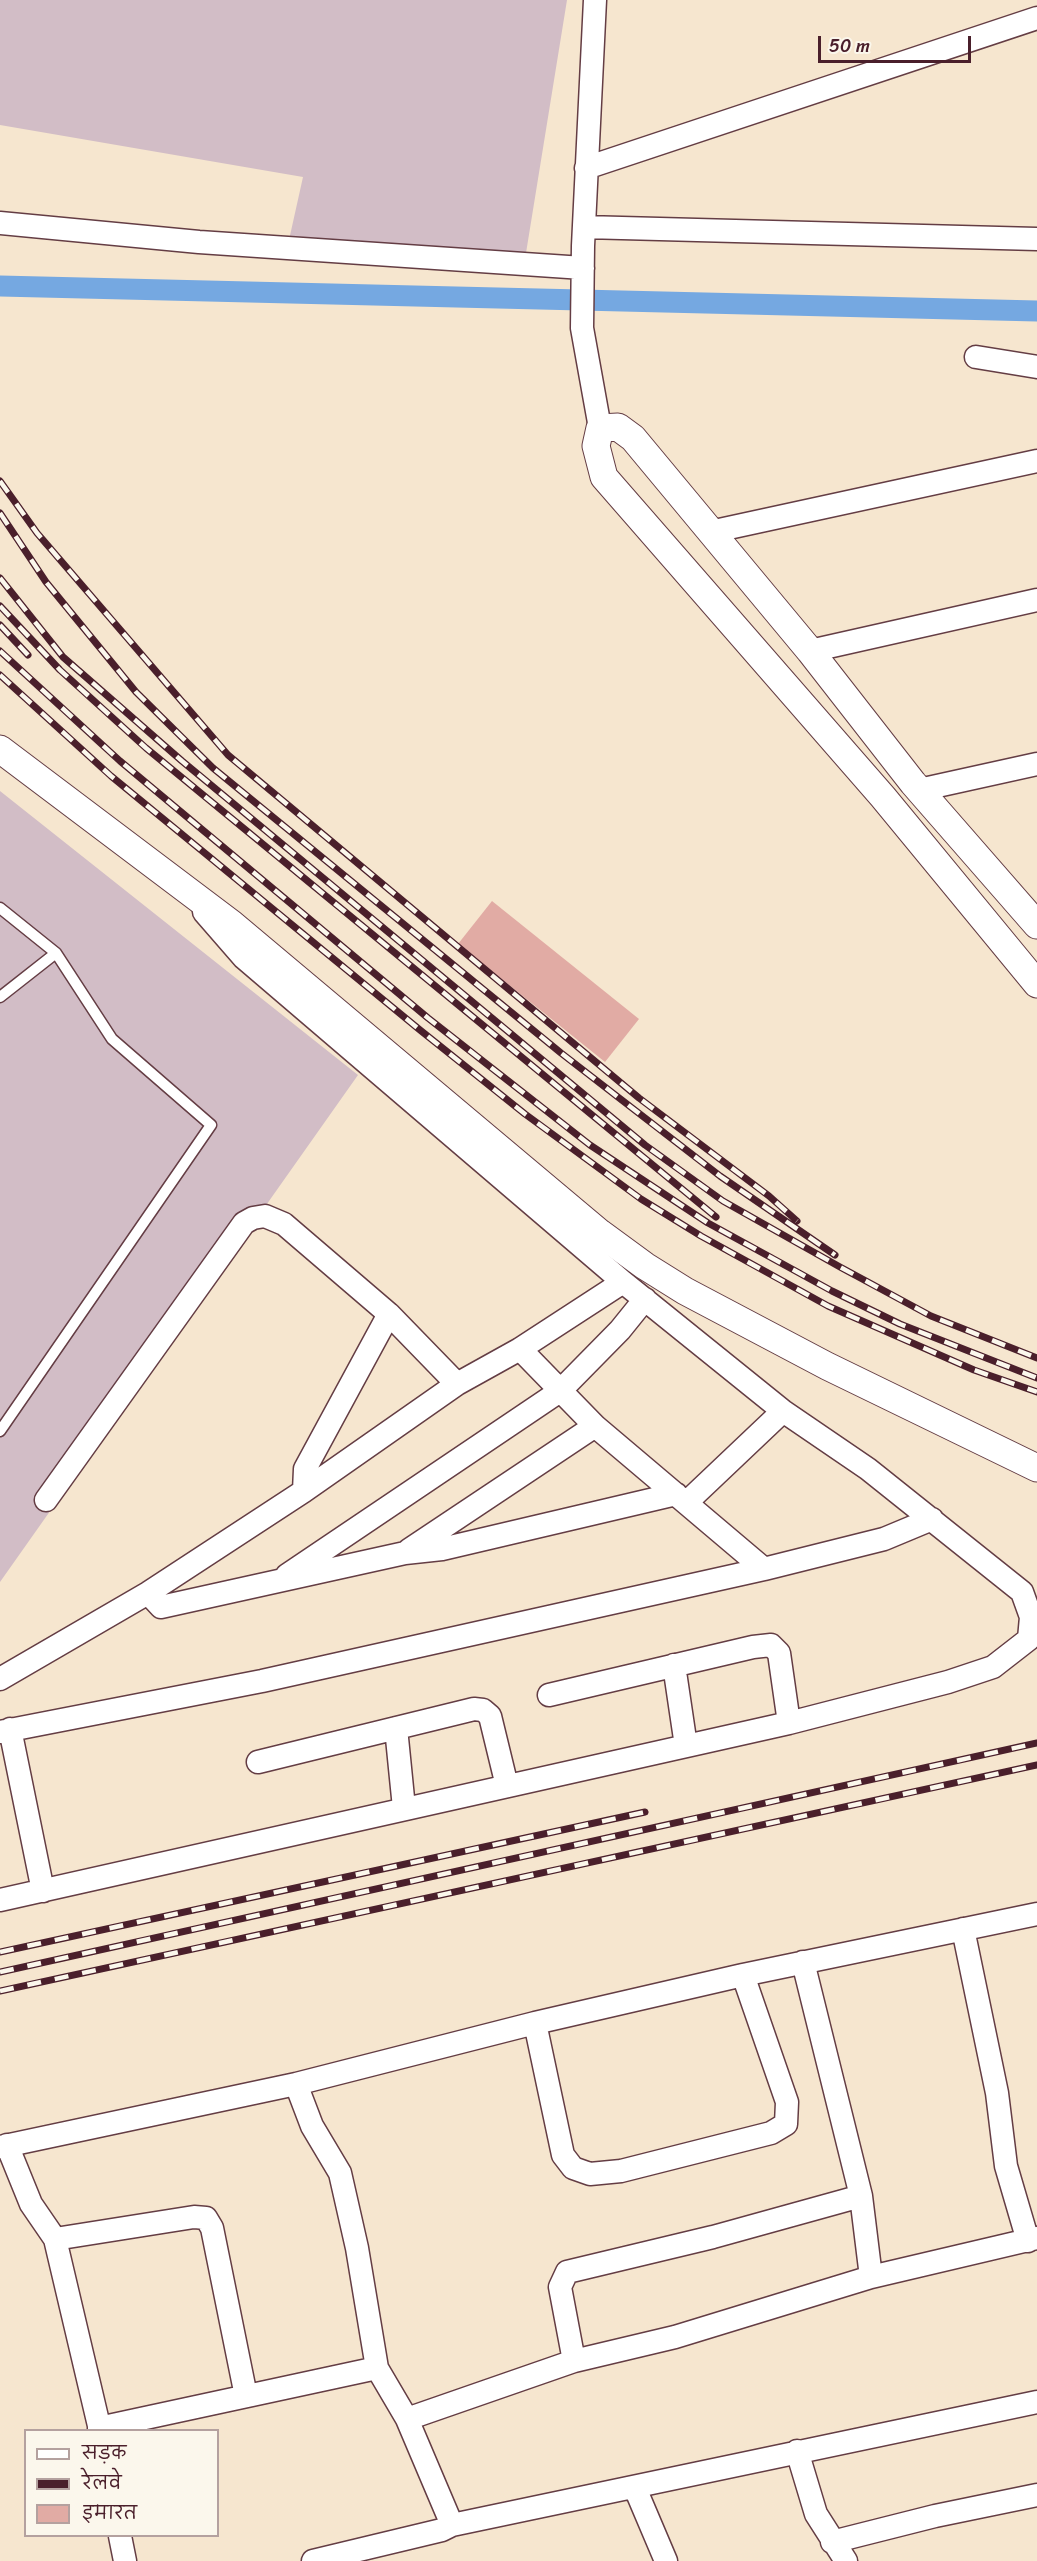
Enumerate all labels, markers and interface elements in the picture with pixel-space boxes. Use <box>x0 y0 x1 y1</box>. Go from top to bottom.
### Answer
scale bar <box>821 24 974 62</box>
text: 50 m <box>829 30 870 62</box>
legend <box>24 2429 219 2537</box>
text: सड़क <box>82 2437 126 2469</box>
text: रेलवे <box>82 2467 122 2499</box>
text: इमारत <box>82 2497 137 2529</box>

